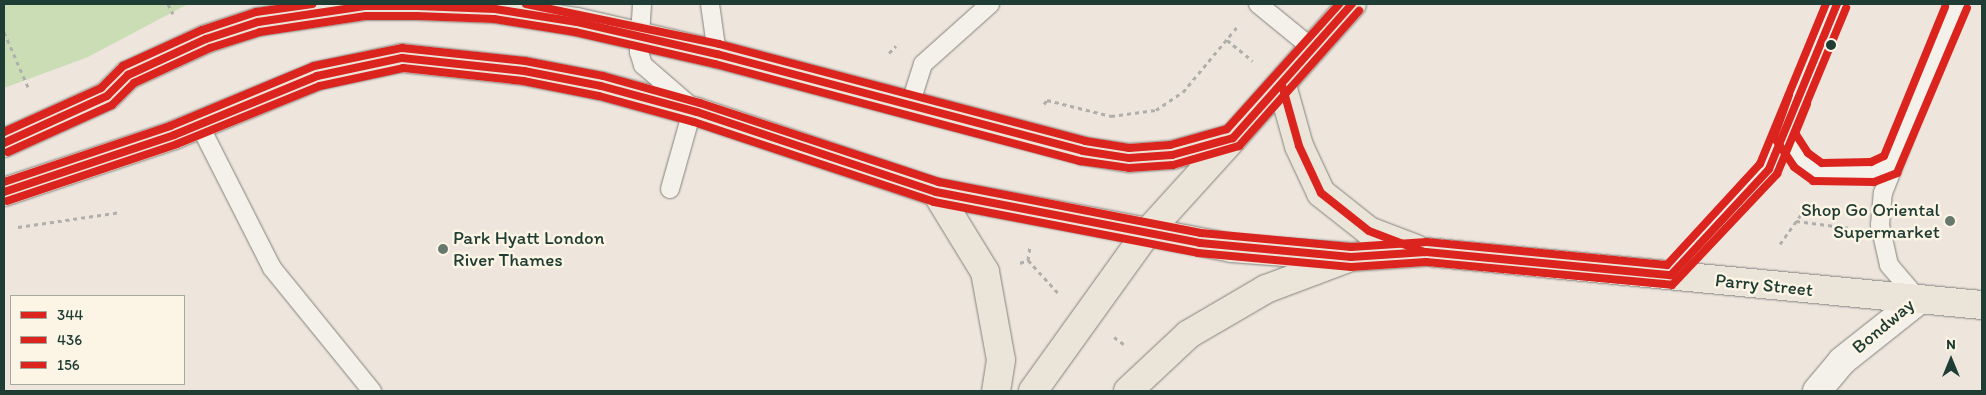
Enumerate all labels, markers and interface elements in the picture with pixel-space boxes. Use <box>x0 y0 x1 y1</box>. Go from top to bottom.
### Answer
unlabelled marker <box>1826 40 1836 50</box>
place label: Shop Go Oriental Supermarket <box>1801 199 1940 243</box>
marker: Shop Go Oriental Supermarket <box>1944 215 1956 227</box>
place label: Park Hyatt London River Thames <box>453 227 605 271</box>
marker: Park Hyatt London River Thames <box>437 243 449 255</box>
street label: Parry Street <box>1714 269 1814 301</box>
street label: Bondway <box>1847 293 1919 359</box>
legend <box>10 295 185 385</box>
text: 344 <box>57 306 83 324</box>
text: 436 <box>57 331 82 349</box>
north arrow <box>1926 335 1976 385</box>
text: N <box>1946 336 1956 353</box>
text: 156 <box>57 356 80 374</box>

